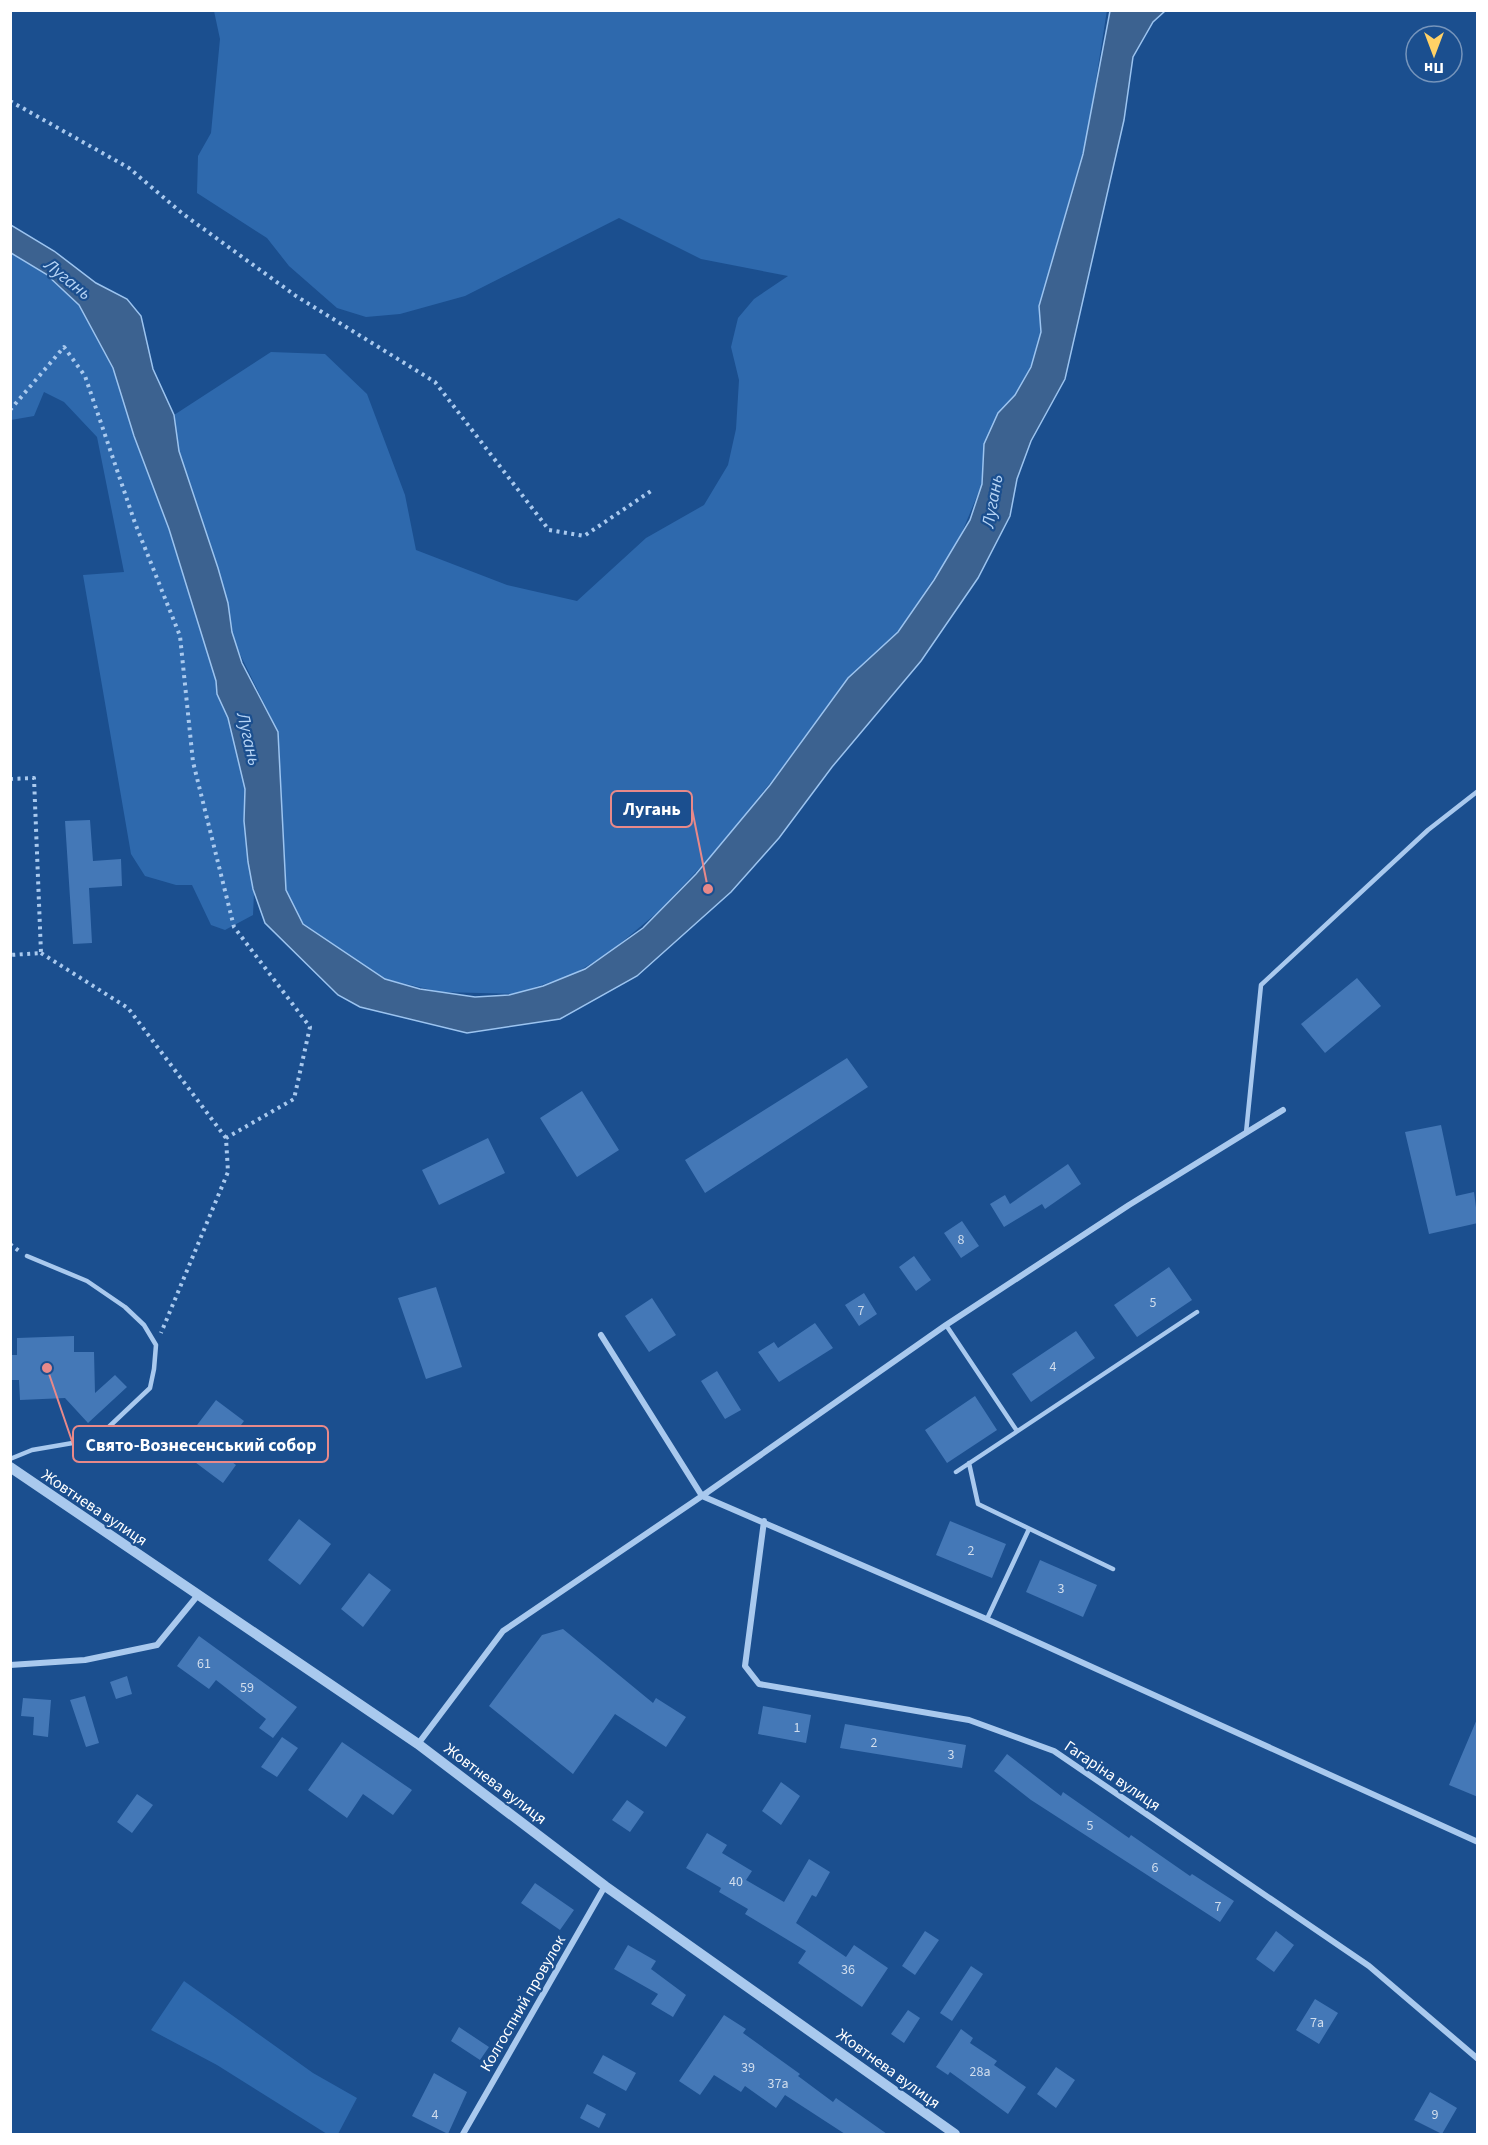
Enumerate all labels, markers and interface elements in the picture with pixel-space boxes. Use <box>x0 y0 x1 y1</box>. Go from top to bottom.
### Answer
north arrow <box>1404 24 1464 84</box>
text: Пн <box>1424 57 1444 79</box>
water label: Лугань <box>38 252 96 306</box>
water label: Лугань <box>975 472 1009 531</box>
water label: Лугань <box>230 709 267 768</box>
callout: Лугань <box>611 791 692 827</box>
text: Лугань <box>622 797 681 822</box>
house number: 8 <box>958 1230 965 1250</box>
house number: 5 <box>1150 1293 1157 1313</box>
house number: 7 <box>858 1301 865 1321</box>
house number: 4 <box>1050 1357 1057 1377</box>
callout: Свято-Вознесенський собор <box>73 1426 328 1462</box>
text: Свято-Вознесенський собор <box>85 1433 317 1458</box>
street label: Жовтнева вулиця <box>37 1464 152 1551</box>
house number: 2 <box>968 1541 975 1561</box>
house number: 3 <box>1058 1579 1065 1599</box>
house number: 61 <box>197 1654 211 1674</box>
house number: 59 <box>240 1678 254 1698</box>
house number: 1 <box>794 1718 801 1738</box>
house number: 2 <box>871 1733 878 1753</box>
street label: Гагаріна вулиця <box>1060 1735 1165 1816</box>
street label: Жовтнева вулиця <box>439 1738 551 1830</box>
house number: 3 <box>948 1745 955 1765</box>
house number: 5 <box>1087 1816 1094 1836</box>
house number: 6 <box>1152 1858 1159 1878</box>
house number: 40 <box>729 1872 743 1892</box>
house number: 7 <box>1215 1897 1222 1917</box>
street label: Колгоспний провулок <box>475 1931 571 2076</box>
house number: 36 <box>841 1960 855 1980</box>
house number: 7а <box>1310 2013 1324 2033</box>
street label: Жовтнева вулиця <box>832 2024 945 2114</box>
house number: 39 <box>741 2058 755 2078</box>
house number: 28а <box>970 2062 990 2082</box>
house number: 37а <box>768 2074 788 2094</box>
house number: 4 <box>432 2105 439 2125</box>
house number: 9 <box>1432 2105 1439 2125</box>

